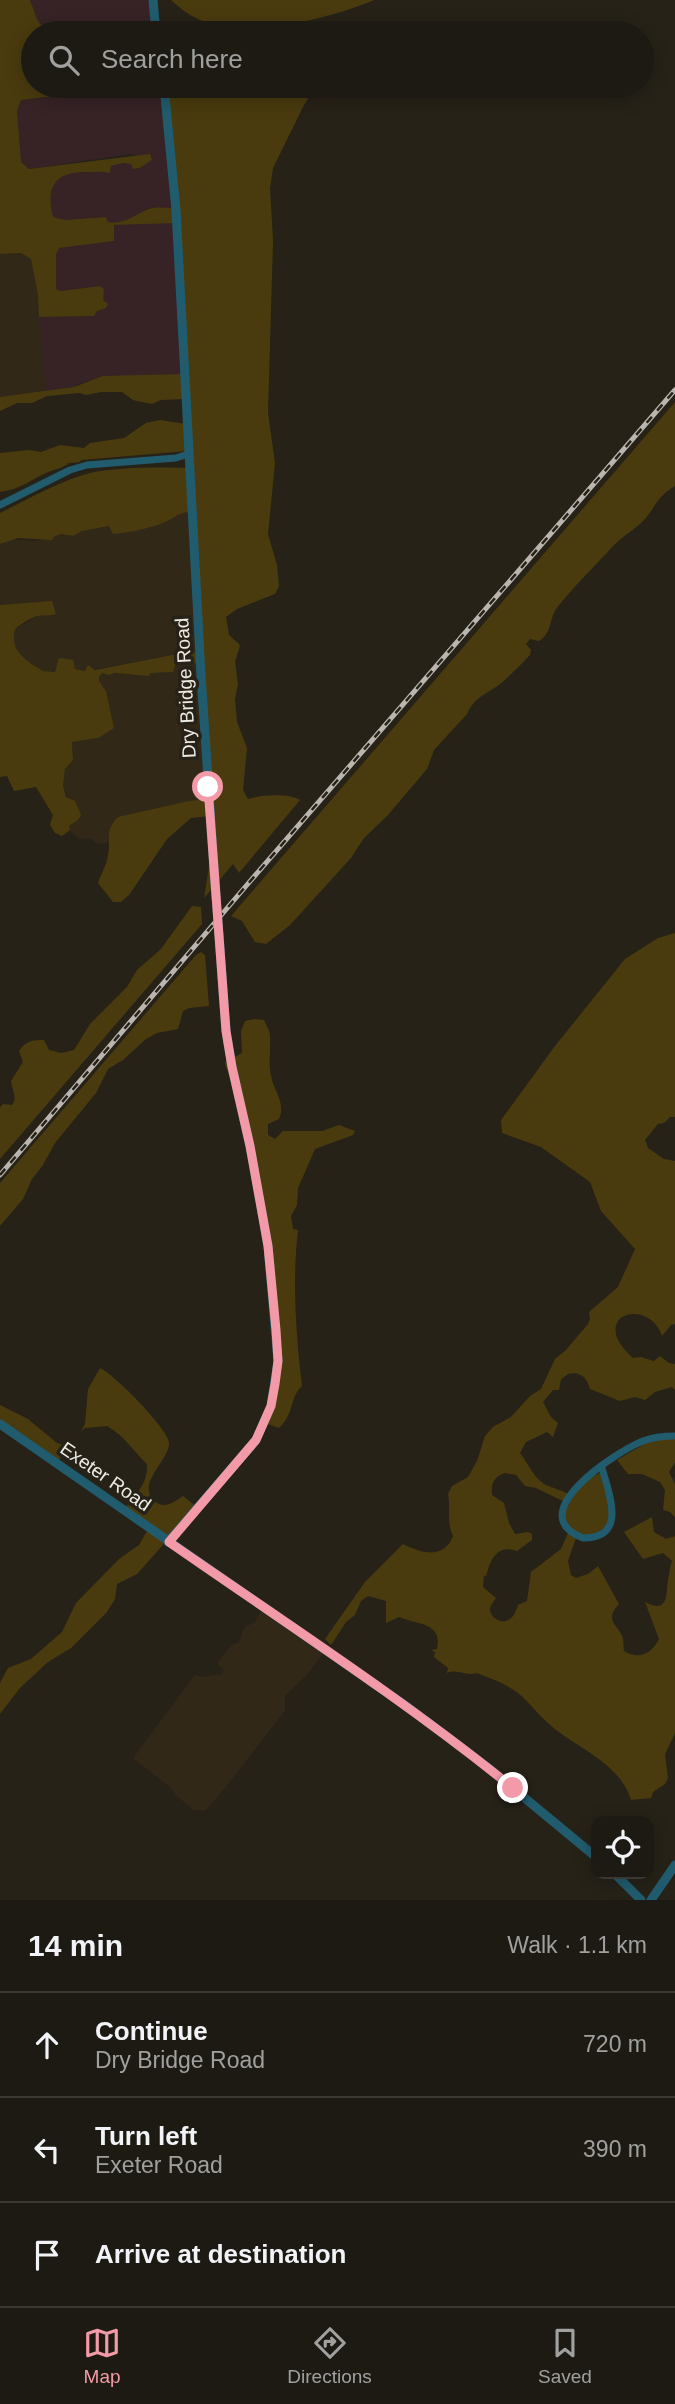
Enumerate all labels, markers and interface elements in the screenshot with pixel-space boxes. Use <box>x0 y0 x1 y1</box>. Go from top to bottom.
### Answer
search box <box>21 21 654 98</box>
icon: search <box>45 41 83 79</box>
text: Search here <box>101 44 243 74</box>
street label: Dry Bridge Road <box>171 617 200 759</box>
route start <box>192 771 223 802</box>
street label: Exeter Road <box>56 1438 155 1515</box>
route end <box>497 1772 528 1803</box>
map controls <box>591 1816 654 1879</box>
button: locate <box>591 1816 654 1879</box>
text: 14 min <box>28 1929 123 1962</box>
text: Walk · 1.1 km <box>507 1932 647 1958</box>
text: Continue <box>95 2016 208 2046</box>
icon: ahead <box>28 2026 66 2064</box>
text: 720 m <box>583 2031 647 2057</box>
text: Dry Bridge Road <box>95 2047 265 2073</box>
text: Turn left <box>95 2121 197 2151</box>
icon: left <box>28 2131 66 2169</box>
text: 390 m <box>583 2136 647 2162</box>
text: Exeter Road <box>95 2152 223 2178</box>
icon: arrive <box>28 2236 66 2274</box>
text: Arrive at destination <box>95 2239 346 2269</box>
tab: Map <box>83 2324 121 2388</box>
tab: Directions <box>287 2324 372 2388</box>
tab: Saved <box>538 2324 592 2388</box>

